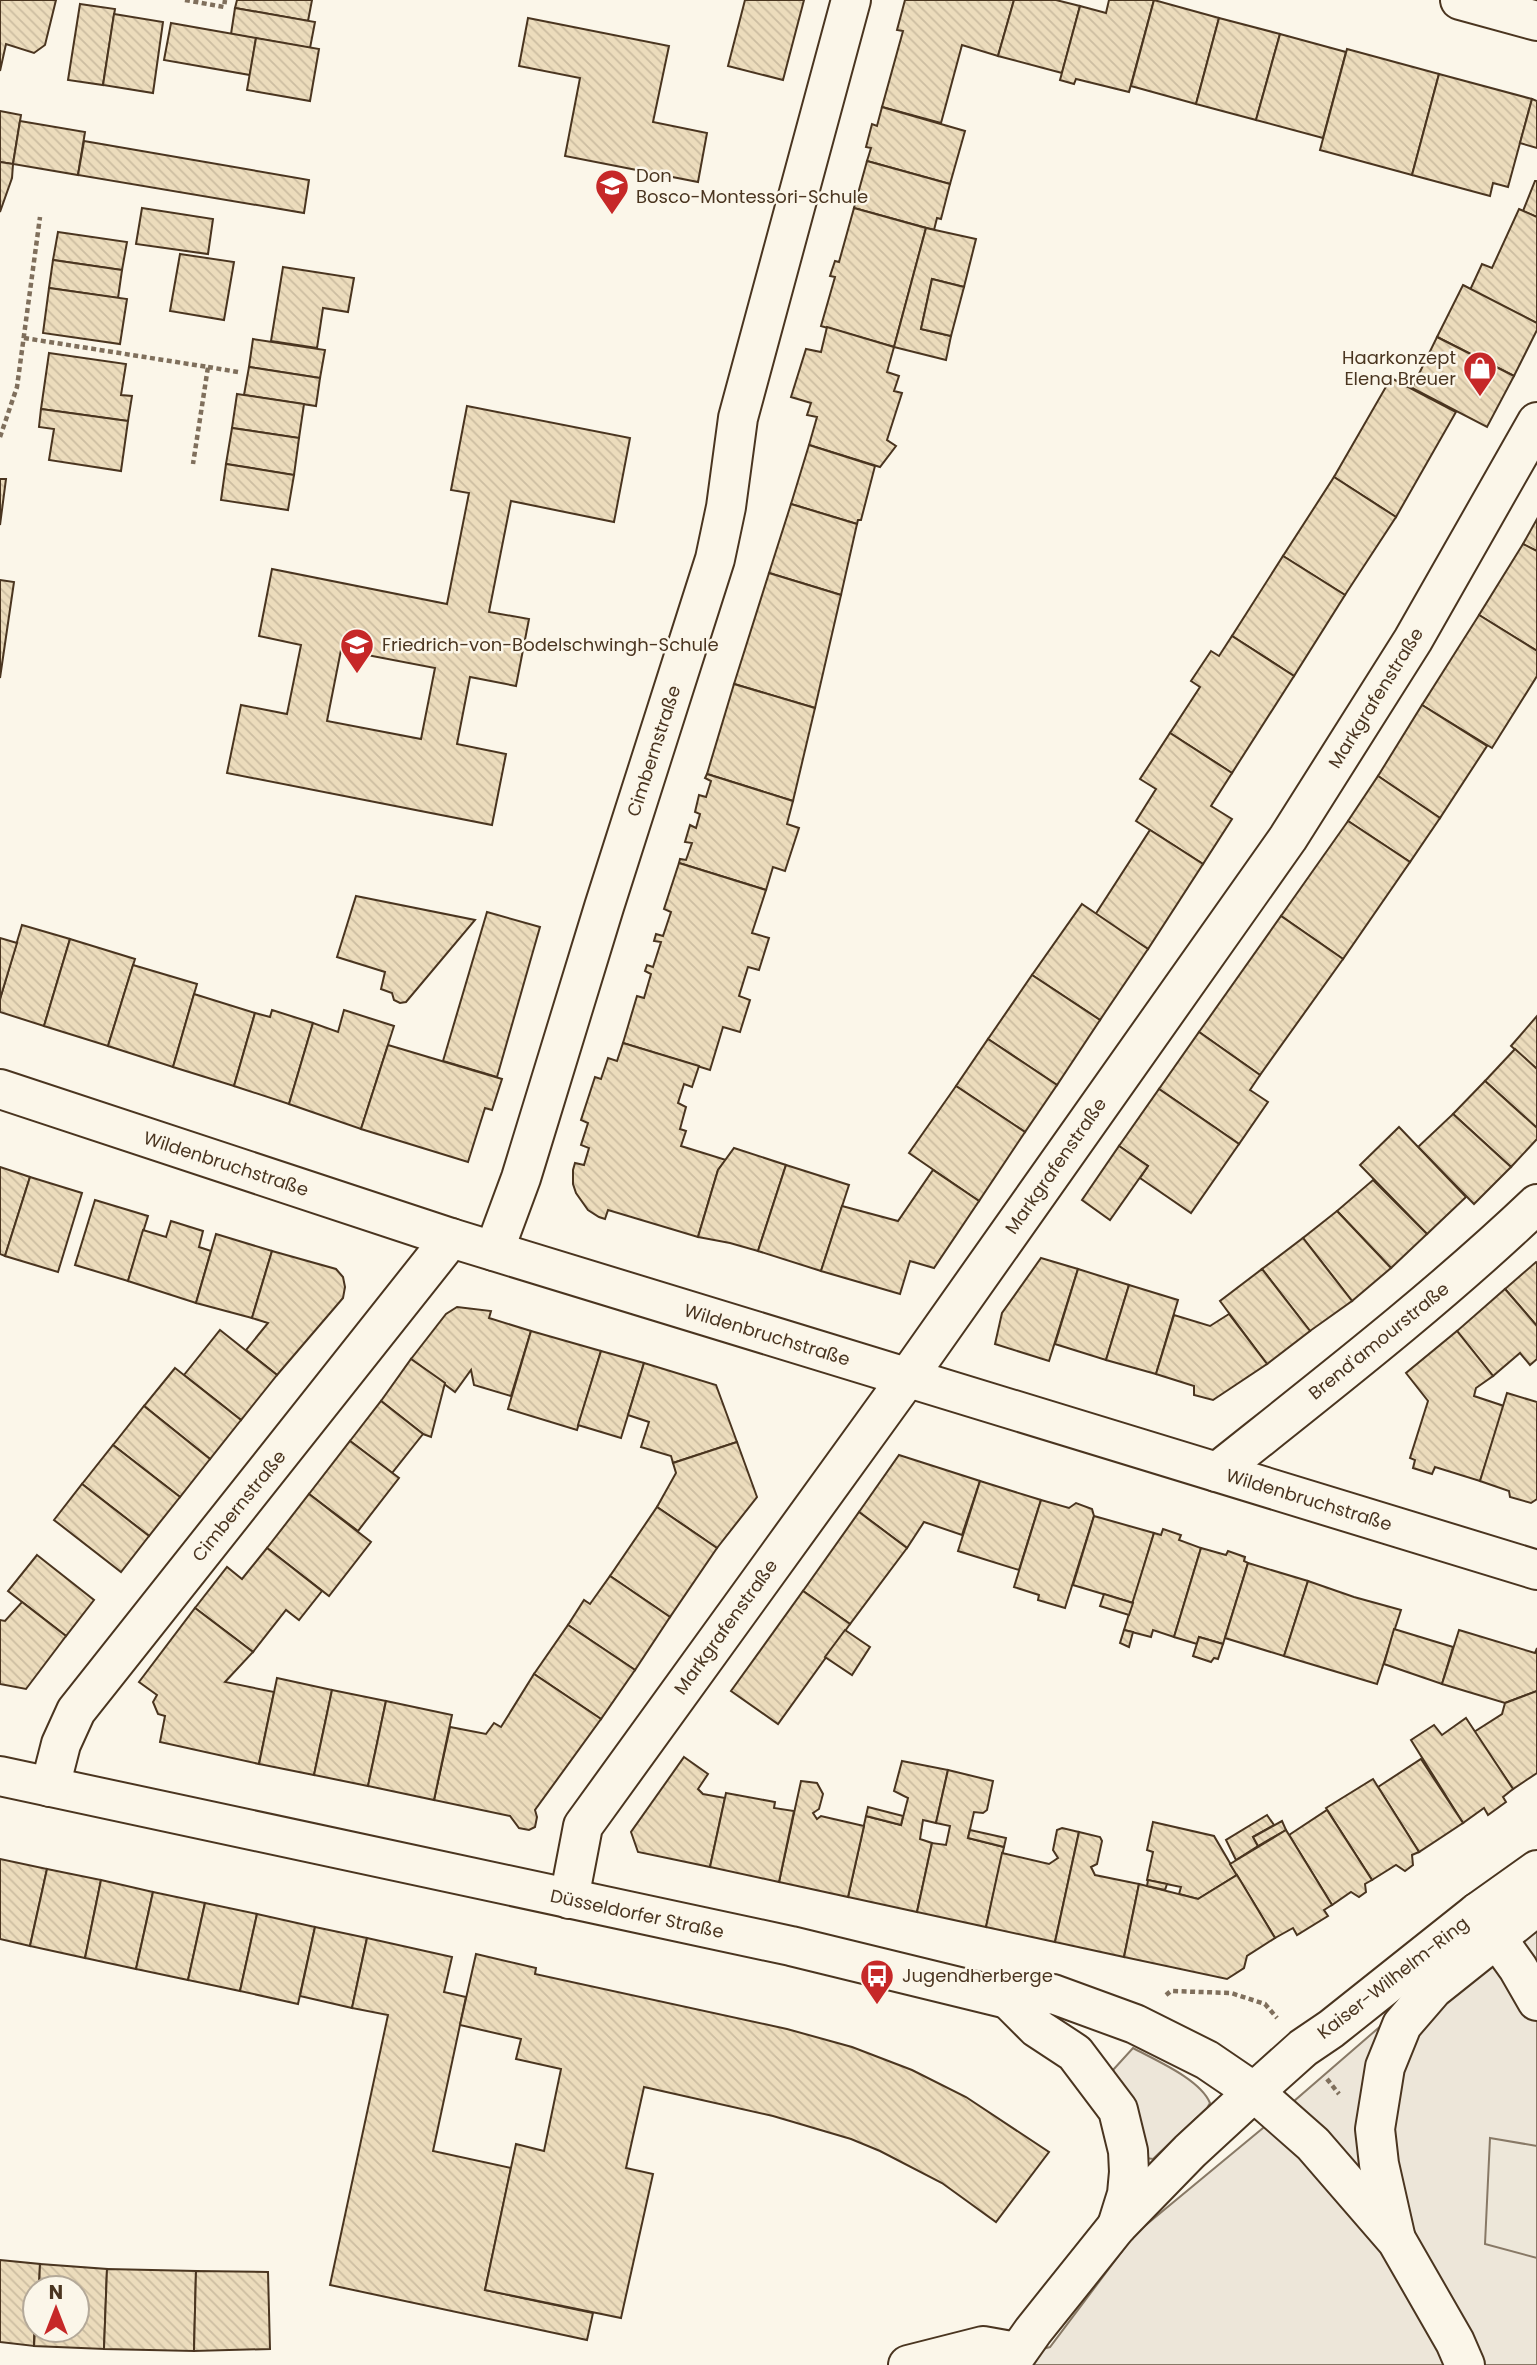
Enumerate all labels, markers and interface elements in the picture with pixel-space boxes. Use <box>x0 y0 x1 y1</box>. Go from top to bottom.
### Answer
place label: Don Bosco-Montessori-Schule <box>636 163 868 209</box>
school or university icon: Don Bosco-Montessori-Schule <box>593 167 631 216</box>
place label: Haarkonzept Elena Breuer <box>1342 345 1456 391</box>
shop icon: Haarkonzept Elena Breuer <box>1461 349 1499 398</box>
street label: Markgrafenstraße <box>1322 623 1429 773</box>
school or university icon: Friedrich-von-Bodelschwingh-Schule <box>338 626 376 675</box>
place label: Friedrich-von-Bodelschwingh-Schule <box>382 632 719 657</box>
street label: Cimbernstraße <box>621 682 687 820</box>
street label: Markgrafenstraße <box>999 1092 1112 1239</box>
street label: Wildenbruchstraße <box>140 1125 312 1202</box>
street label: Brend'amourstraße <box>1303 1276 1454 1405</box>
street label: Wildenbruchstraße <box>681 1297 853 1372</box>
street label: Cimbernstraße <box>186 1445 291 1567</box>
street label: Wildenbruchstraße <box>1223 1462 1395 1537</box>
street label: Markgrafenstraße <box>668 1554 783 1699</box>
street label: Düsseldorfer Straße <box>548 1883 726 1944</box>
street label: Kaiser-Wilhelm-Ring <box>1312 1911 1474 2045</box>
bus stop icon: Jugendherberge <box>858 1957 896 2006</box>
place label: Jugendherberge <box>902 1963 1053 1988</box>
north arrow <box>21 2274 91 2344</box>
text: N <box>49 2279 63 2306</box>

